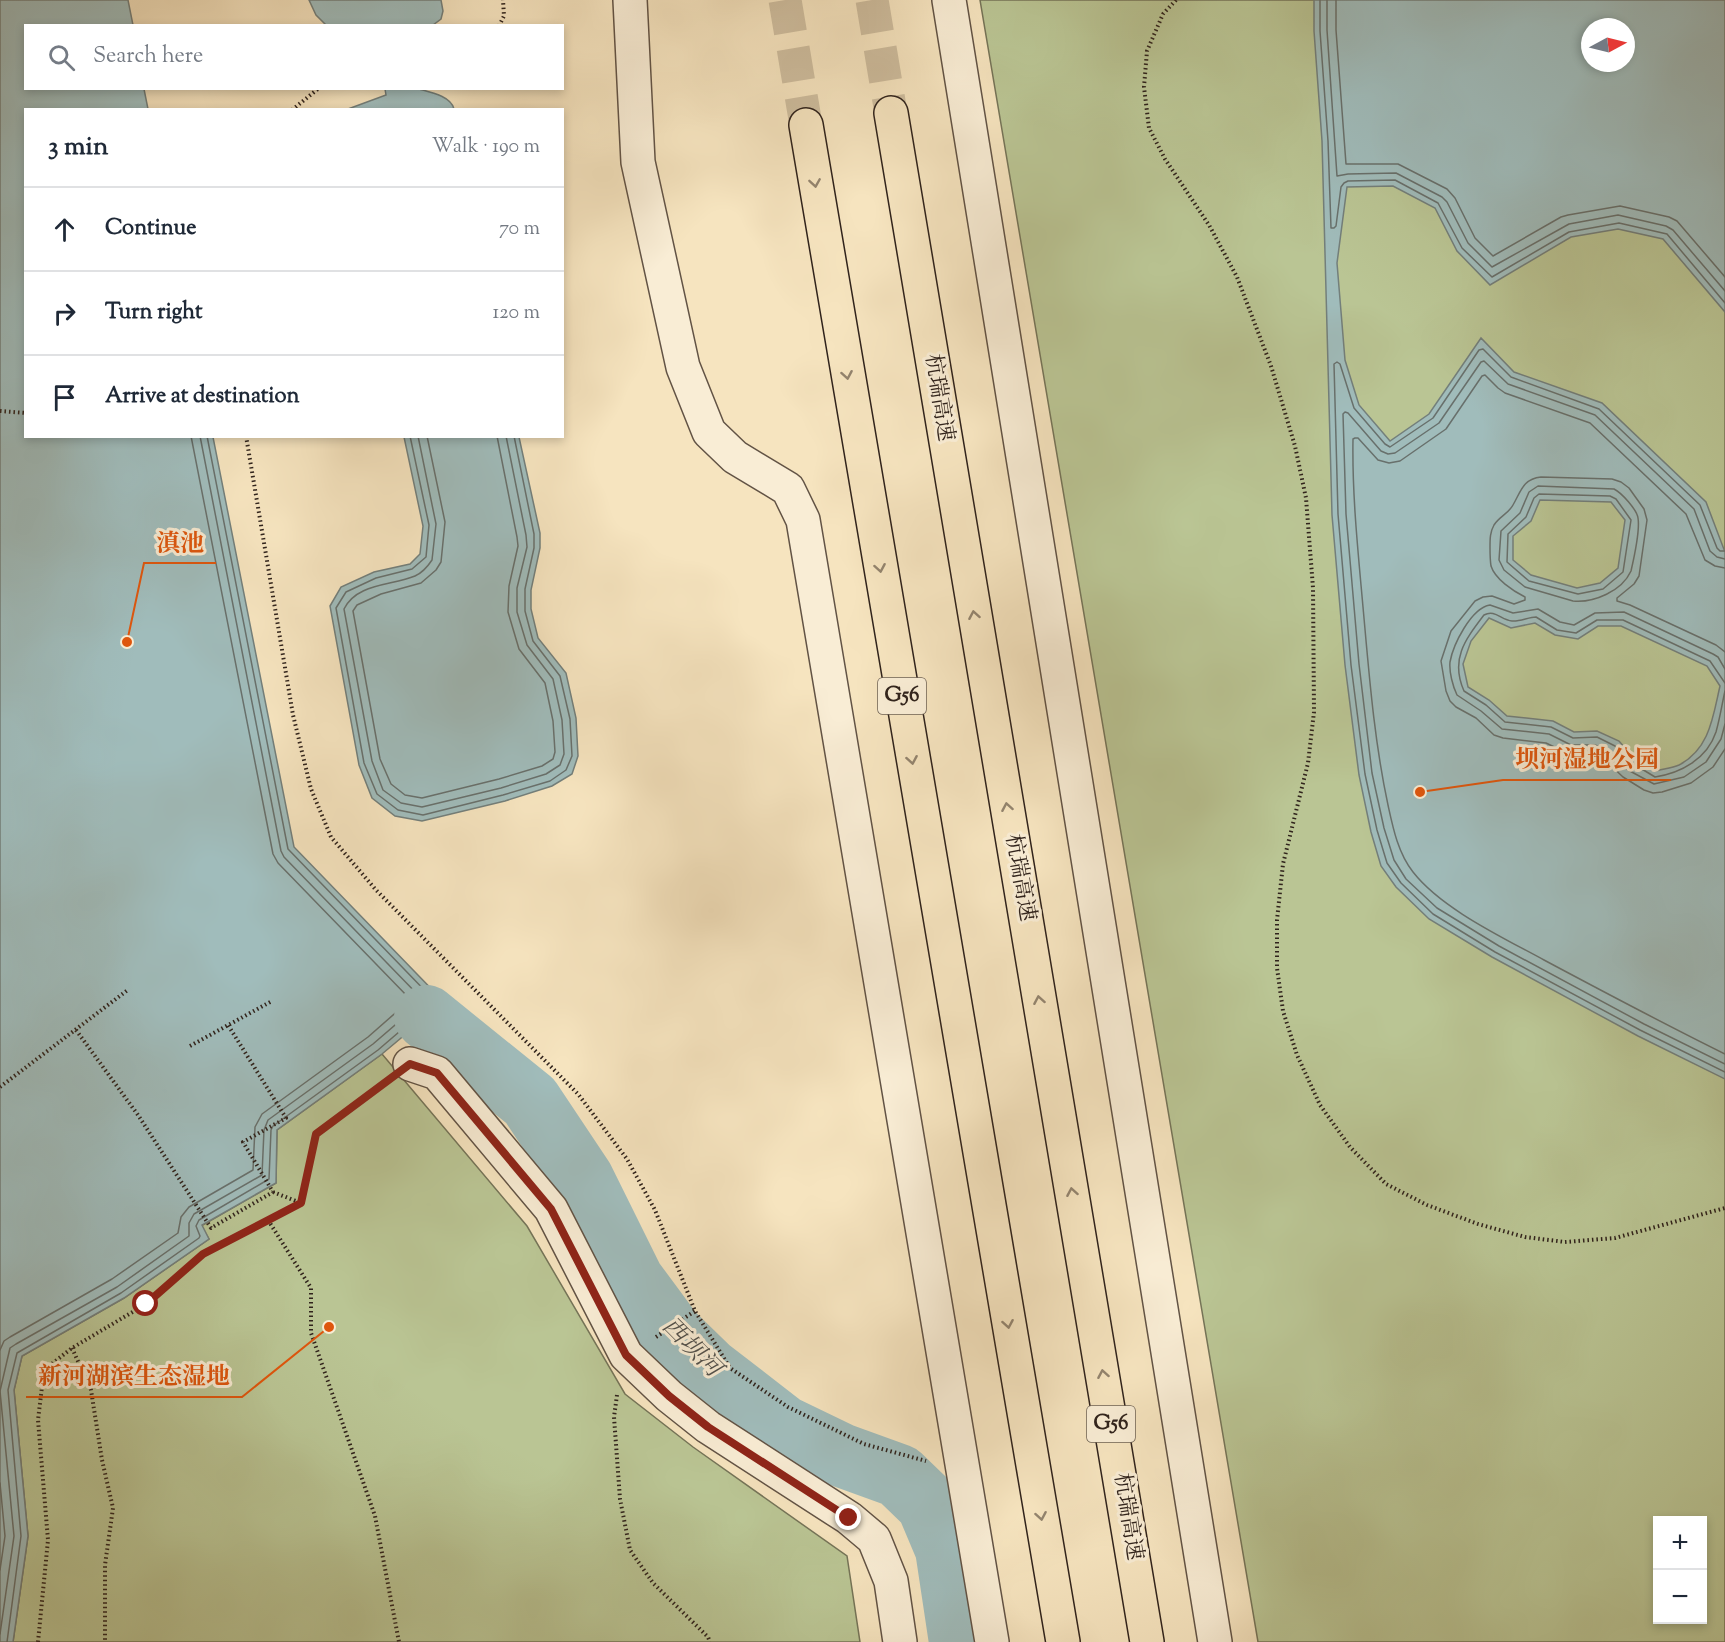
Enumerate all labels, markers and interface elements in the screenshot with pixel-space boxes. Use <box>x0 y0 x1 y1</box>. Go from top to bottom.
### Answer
north arrow <box>1581 18 1635 72</box>
search box <box>24 24 564 90</box>
icon: search <box>45 41 78 74</box>
text: Search here <box>93 41 203 73</box>
text: 3 min <box>48 129 108 166</box>
text: Walk · 190 m <box>432 133 540 162</box>
one-way arrow <box>809 178 821 188</box>
icon: ahead <box>48 213 81 246</box>
text: Continue <box>105 213 196 245</box>
text: 70 m <box>499 215 540 244</box>
icon: right <box>48 297 81 330</box>
text: Turn right <box>105 297 202 329</box>
text: 120 m <box>492 299 540 328</box>
street label: 杭瑞高速 <box>915 352 961 444</box>
one-way arrow <box>841 371 853 380</box>
icon: arrive <box>48 381 81 414</box>
text: Arrive at destination <box>105 381 300 413</box>
callout: 滇池 <box>144 521 216 563</box>
text: 滇池 <box>156 528 204 562</box>
one-way arrow <box>873 562 886 572</box>
one-way arrow <box>968 611 981 621</box>
road number: G56 <box>878 678 926 714</box>
callout: 坝河湿地公园 <box>1503 738 1671 780</box>
text: 坝河湿地公园 <box>1515 744 1659 778</box>
one-way arrow <box>906 755 918 765</box>
one-way arrow <box>1001 803 1014 813</box>
street label: 杭瑞高速 <box>996 832 1042 924</box>
one-way arrow <box>1034 995 1046 1004</box>
one-way arrow <box>1066 1187 1079 1197</box>
route start <box>132 1290 158 1316</box>
water label: 西坝河 <box>654 1311 731 1388</box>
one-way arrow <box>1001 1319 1014 1329</box>
callout: 新河湖滨生态湿地 <box>26 1355 242 1397</box>
text: 新河湖滨生态湿地 <box>38 1361 230 1395</box>
one-way arrow <box>1097 1370 1110 1380</box>
road number: G56 <box>1087 1406 1135 1442</box>
street label: 杭瑞高速 <box>1104 1471 1150 1563</box>
route end <box>835 1504 861 1530</box>
one-way arrow <box>1034 1511 1047 1521</box>
map controls <box>1653 1516 1707 1624</box>
button: + <box>1653 1516 1707 1570</box>
button: − <box>1653 1570 1707 1624</box>

